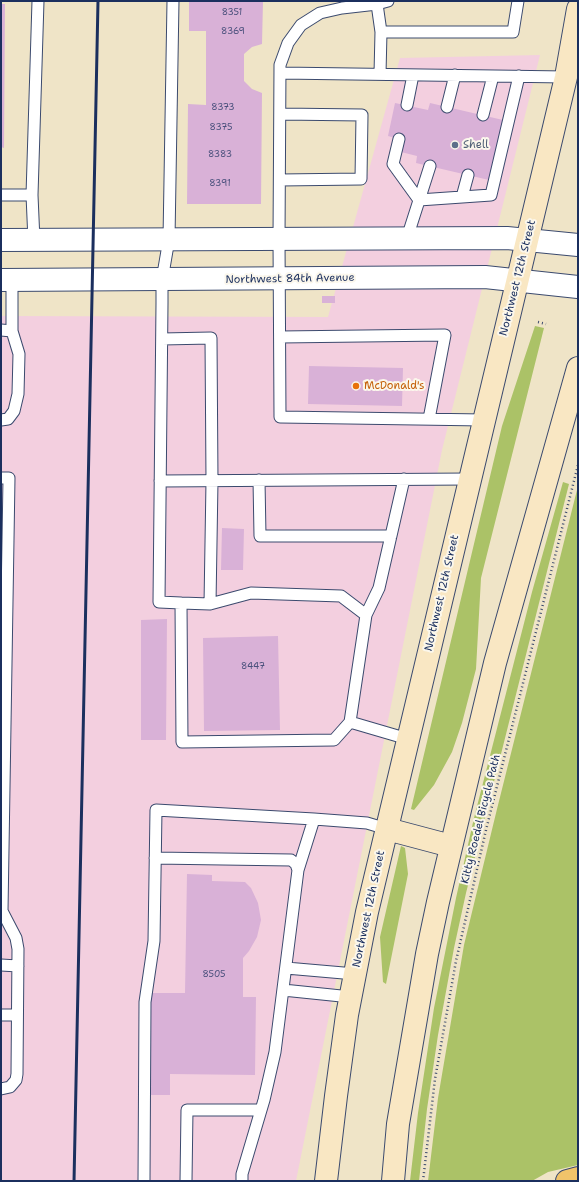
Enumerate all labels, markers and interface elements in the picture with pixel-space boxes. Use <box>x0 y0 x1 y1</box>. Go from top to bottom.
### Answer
house number: 8351 <box>222 8 242 18</box>
house number: 8369 <box>221 27 245 37</box>
house number: 8373 <box>211 103 235 113</box>
house number: 8375 <box>210 123 232 133</box>
place label: Shell <box>463 138 489 152</box>
marker: Shell <box>450 140 460 150</box>
house number: 8383 <box>208 150 232 160</box>
house number: 8391 <box>209 179 231 189</box>
street label: Northwest 12th Street <box>497 219 539 337</box>
street label: Northwest 84th Avenue <box>225 271 355 287</box>
place label: McDonald's <box>364 379 424 393</box>
marker: McDonald's <box>351 381 361 391</box>
street label: Northwest 12th Street <box>422 533 462 653</box>
house number: 8447 <box>241 662 265 672</box>
street label: Kitty Roedel Bicycle Path <box>459 753 503 885</box>
street label: Northwest 12th Street <box>350 849 388 969</box>
house number: 8505 <box>202 970 226 980</box>

